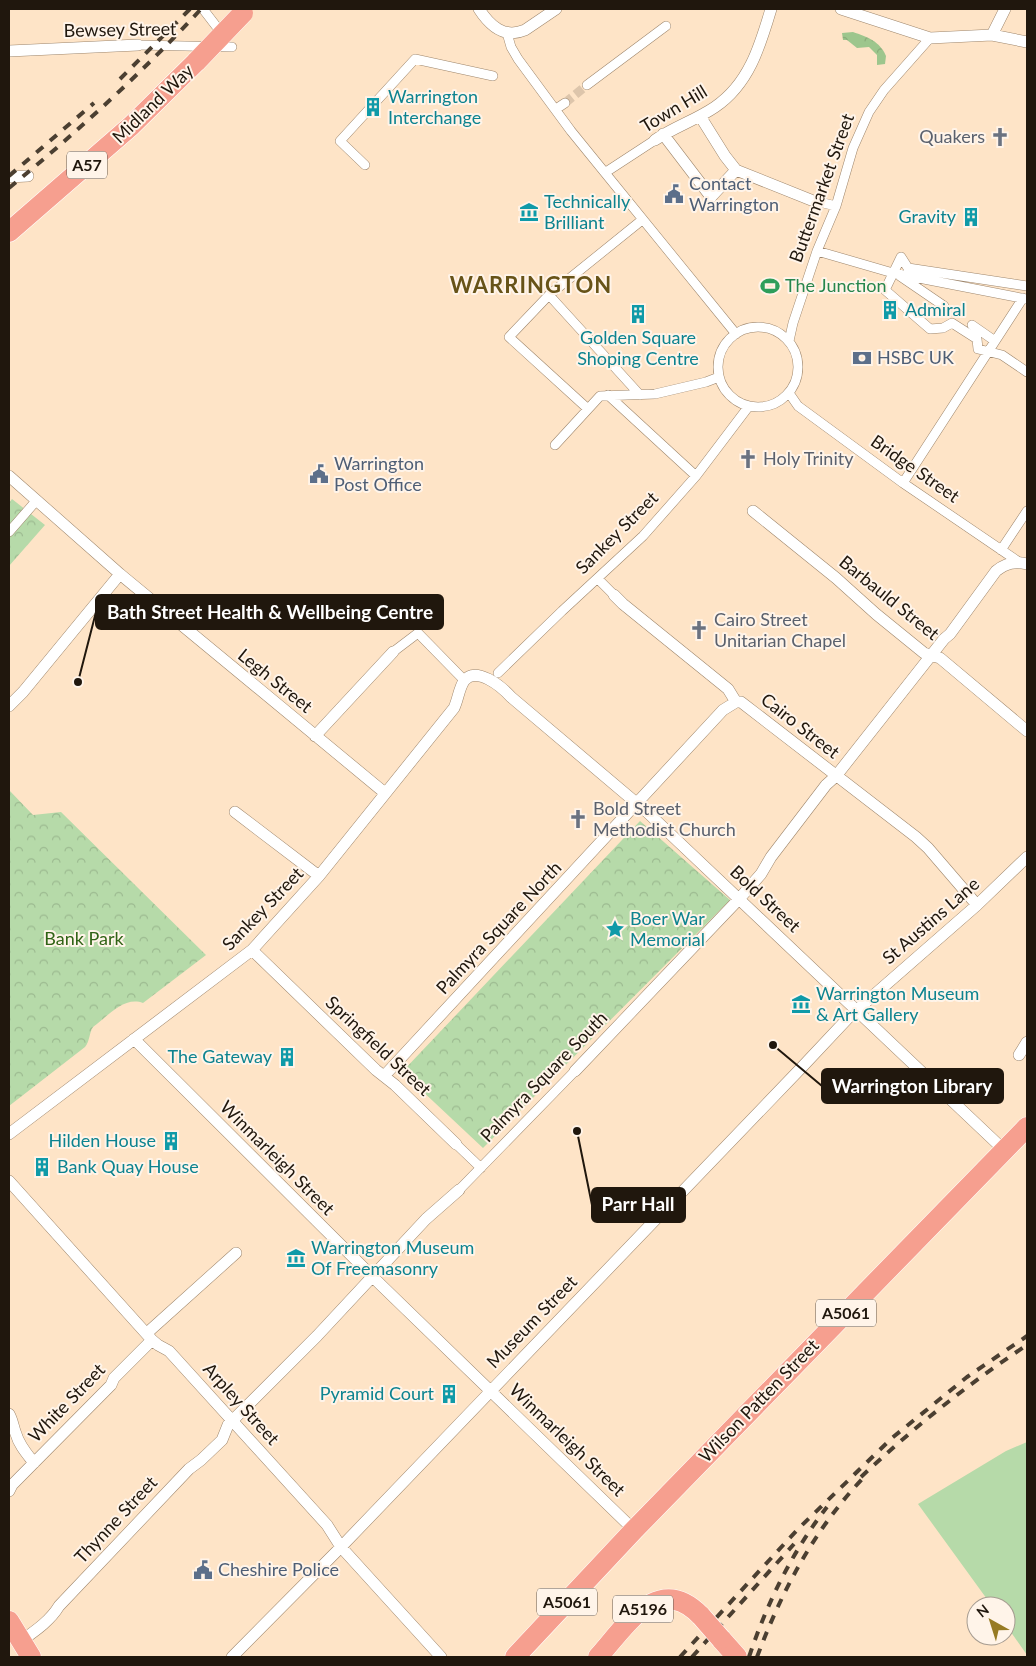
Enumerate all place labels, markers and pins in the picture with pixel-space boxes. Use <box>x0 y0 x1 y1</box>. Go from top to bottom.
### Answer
place label: Warrington Interchange <box>388 85 481 128</box>
building icon: Warrington Interchange <box>362 96 384 118</box>
place label: Quakers <box>919 125 985 147</box>
church icon: Quakers <box>989 126 1011 148</box>
place label: Contact Warrington <box>689 172 779 215</box>
public building icon: Contact Warrington <box>663 183 685 205</box>
place label: Technically Brilliant <box>544 190 631 233</box>
museum icon: Technically Brilliant <box>518 201 540 223</box>
place label: Gravity <box>898 205 957 227</box>
building icon: Gravity <box>960 206 982 228</box>
place label: The Junction <box>785 274 886 296</box>
sports icon: The Junction <box>759 275 781 297</box>
place label: Admiral <box>905 298 966 320</box>
building icon: Admiral <box>879 299 901 321</box>
building icon: Golden Square Shoping Centre <box>627 303 649 325</box>
place label: Golden Square Shoping Centre <box>577 326 699 369</box>
place label: HSBC UK <box>877 346 954 368</box>
bank icon: HSBC UK <box>851 347 873 369</box>
place label: Holy Trinity <box>763 447 854 469</box>
church icon: Holy Trinity <box>737 448 759 470</box>
place label: Warrington Post Office <box>334 452 424 495</box>
public building icon: Warrington Post Office <box>308 463 330 485</box>
callout: Bath Street Health & Wellbeing Centre <box>96 595 443 629</box>
place label: Cairo Street Unitarian Chapel <box>714 608 846 651</box>
church icon: Cairo Street Unitarian Chapel <box>688 619 710 641</box>
place label: Bold Street Methodist Church <box>593 797 736 840</box>
church icon: Bold Street Methodist Church <box>567 808 589 830</box>
place label: Boer War Memorial <box>630 907 705 950</box>
place icon: Boer War Memorial <box>604 918 626 940</box>
place label: Warrington Museum & Art Gallery <box>816 982 979 1025</box>
museum icon: Warrington Museum & Art Gallery <box>790 993 812 1015</box>
place label: The Gateway <box>168 1045 273 1067</box>
building icon: The Gateway <box>276 1046 298 1068</box>
callout: Warrington Library <box>822 1069 1003 1103</box>
place label: Hilden House <box>49 1129 156 1151</box>
building icon: Hilden House <box>160 1130 182 1152</box>
place label: Bank Quay House <box>57 1155 199 1177</box>
building icon: Bank Quay House <box>31 1156 53 1178</box>
callout: Parr Hall <box>592 1188 685 1222</box>
place label: Warrington Museum Of Freemasonry <box>311 1236 474 1279</box>
museum icon: Warrington Museum Of Freemasonry <box>285 1247 307 1269</box>
place label: Pyramid Court <box>320 1382 435 1404</box>
building icon: Pyramid Court <box>438 1383 460 1405</box>
place label: Cheshire Police <box>218 1558 339 1580</box>
public building icon: Cheshire Police <box>192 1559 214 1581</box>

